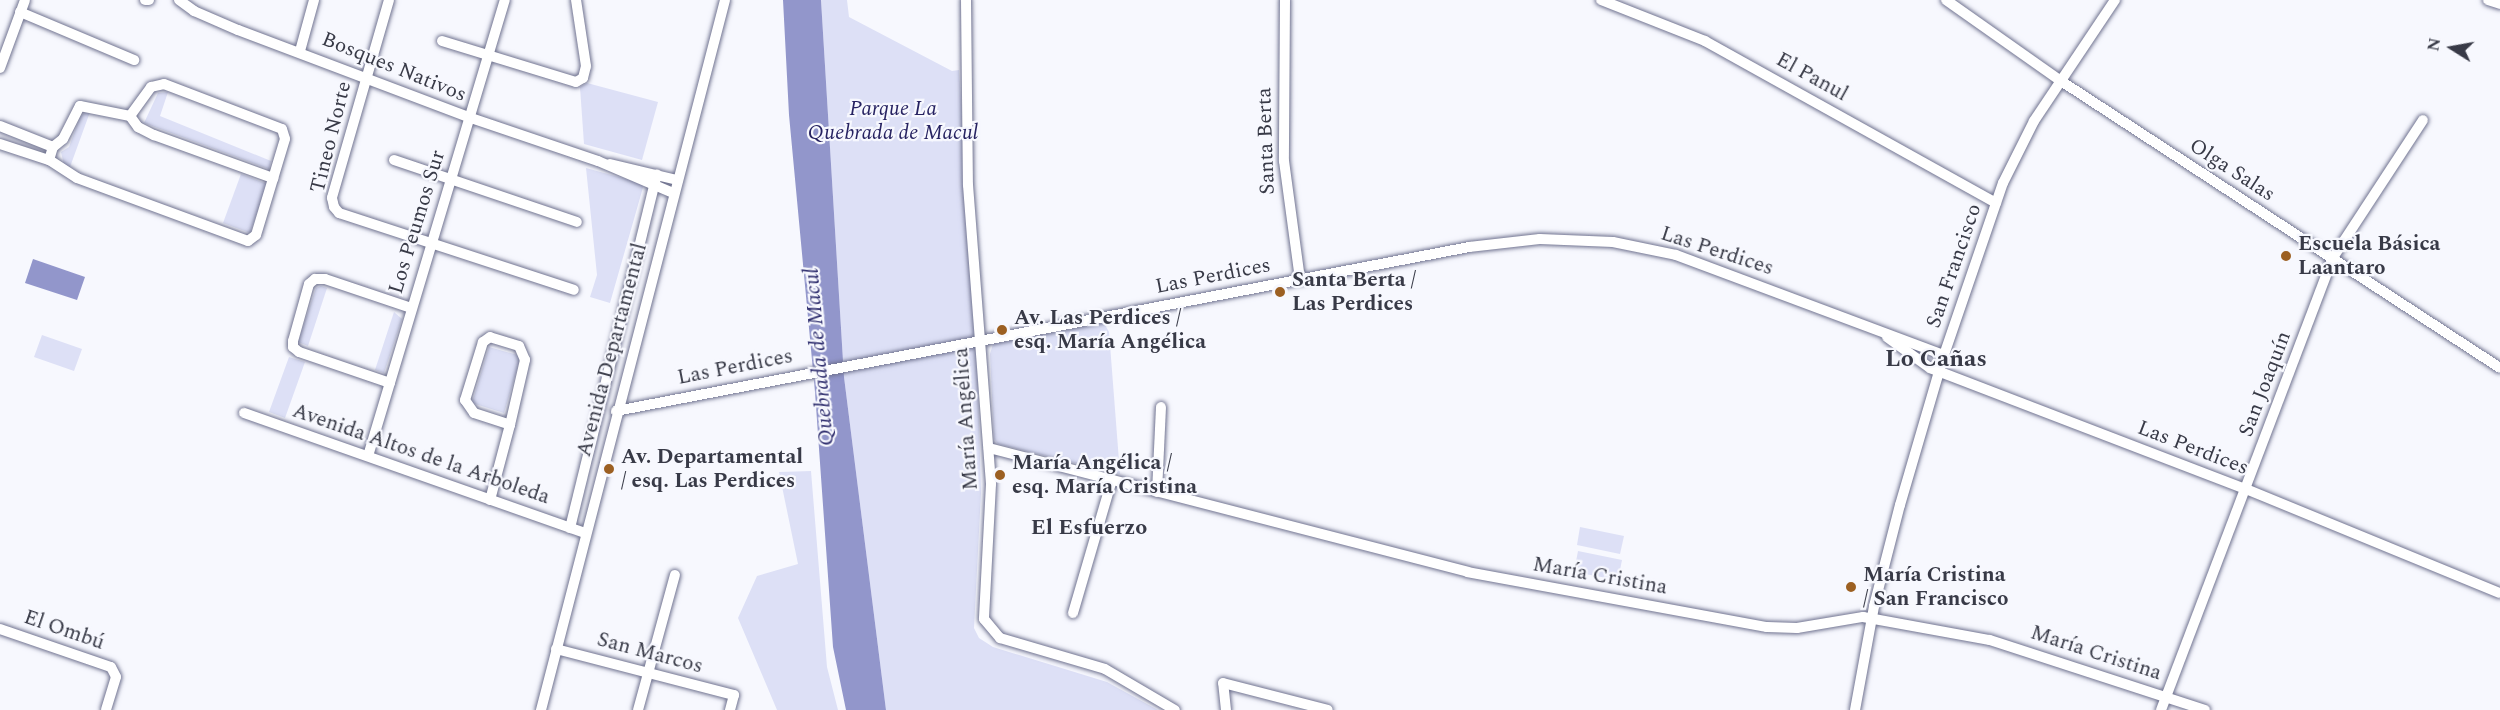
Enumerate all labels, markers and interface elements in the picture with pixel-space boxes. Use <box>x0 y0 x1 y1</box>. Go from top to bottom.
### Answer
north arrow <box>2422 18 2482 78</box>
street label: Bosques Nativos <box>318 27 470 107</box>
text: N <box>2421 36 2447 53</box>
street label: El Panul <box>1772 47 1852 107</box>
street label: Tineo Norte <box>305 79 357 195</box>
street label: Santa Berta <box>1252 87 1280 195</box>
park label: Parque La Quebrada de Macul <box>808 96 978 146</box>
street label: Olga Salas <box>2184 133 2280 207</box>
street label: Los Peumos Sur <box>383 147 451 297</box>
street label: San Francisco <box>1921 201 1987 331</box>
street label: Las Perdices <box>1657 221 1777 281</box>
place label: Escuela Básica Laantaro <box>2298 231 2440 281</box>
street label: Avenida Departamental <box>571 240 653 460</box>
marker: Escuela Básica Laantaro <box>2279 249 2293 263</box>
street label: Las Perdices <box>1153 252 1273 300</box>
water label: Quebrada de Macul <box>798 267 840 447</box>
place label: Santa Berta / Las Perdices <box>1292 267 1416 317</box>
marker: Santa Berta / Las Perdices <box>1273 285 1287 299</box>
place label: Av. Las Perdices / esq. María Angélica <box>1014 305 1206 355</box>
marker: Av. Las Perdices / esq. María Angélica <box>995 323 1009 337</box>
street label: San Joaquín <box>2233 328 2297 440</box>
street label: Las Perdices <box>675 343 795 391</box>
district label: Lo Cañas <box>1885 346 1987 374</box>
street label: María Angélica <box>948 347 984 491</box>
street label: Avenida Altos de la Arboleda <box>289 398 553 510</box>
street label: Las Perdices <box>2134 415 2252 481</box>
place label: Av. Departamental / esq. Las Perdices <box>621 444 803 494</box>
place label: María Angélica / esq. María Cristina <box>1012 450 1197 500</box>
marker: Av. Departamental / esq. Las Perdices <box>602 462 616 476</box>
marker: María Angélica / esq. María Cristina <box>993 468 1007 482</box>
district label: El Esfuerzo <box>1031 515 1147 541</box>
street label: María Cristina <box>1531 552 1669 600</box>
place label: María Cristina / San Francisco <box>1863 562 2008 612</box>
marker: María Cristina / San Francisco <box>1844 580 1858 594</box>
street label: El Ombú <box>20 605 108 655</box>
street label: María Cristina <box>2027 620 2165 686</box>
street label: San Marcos <box>594 627 706 679</box>

